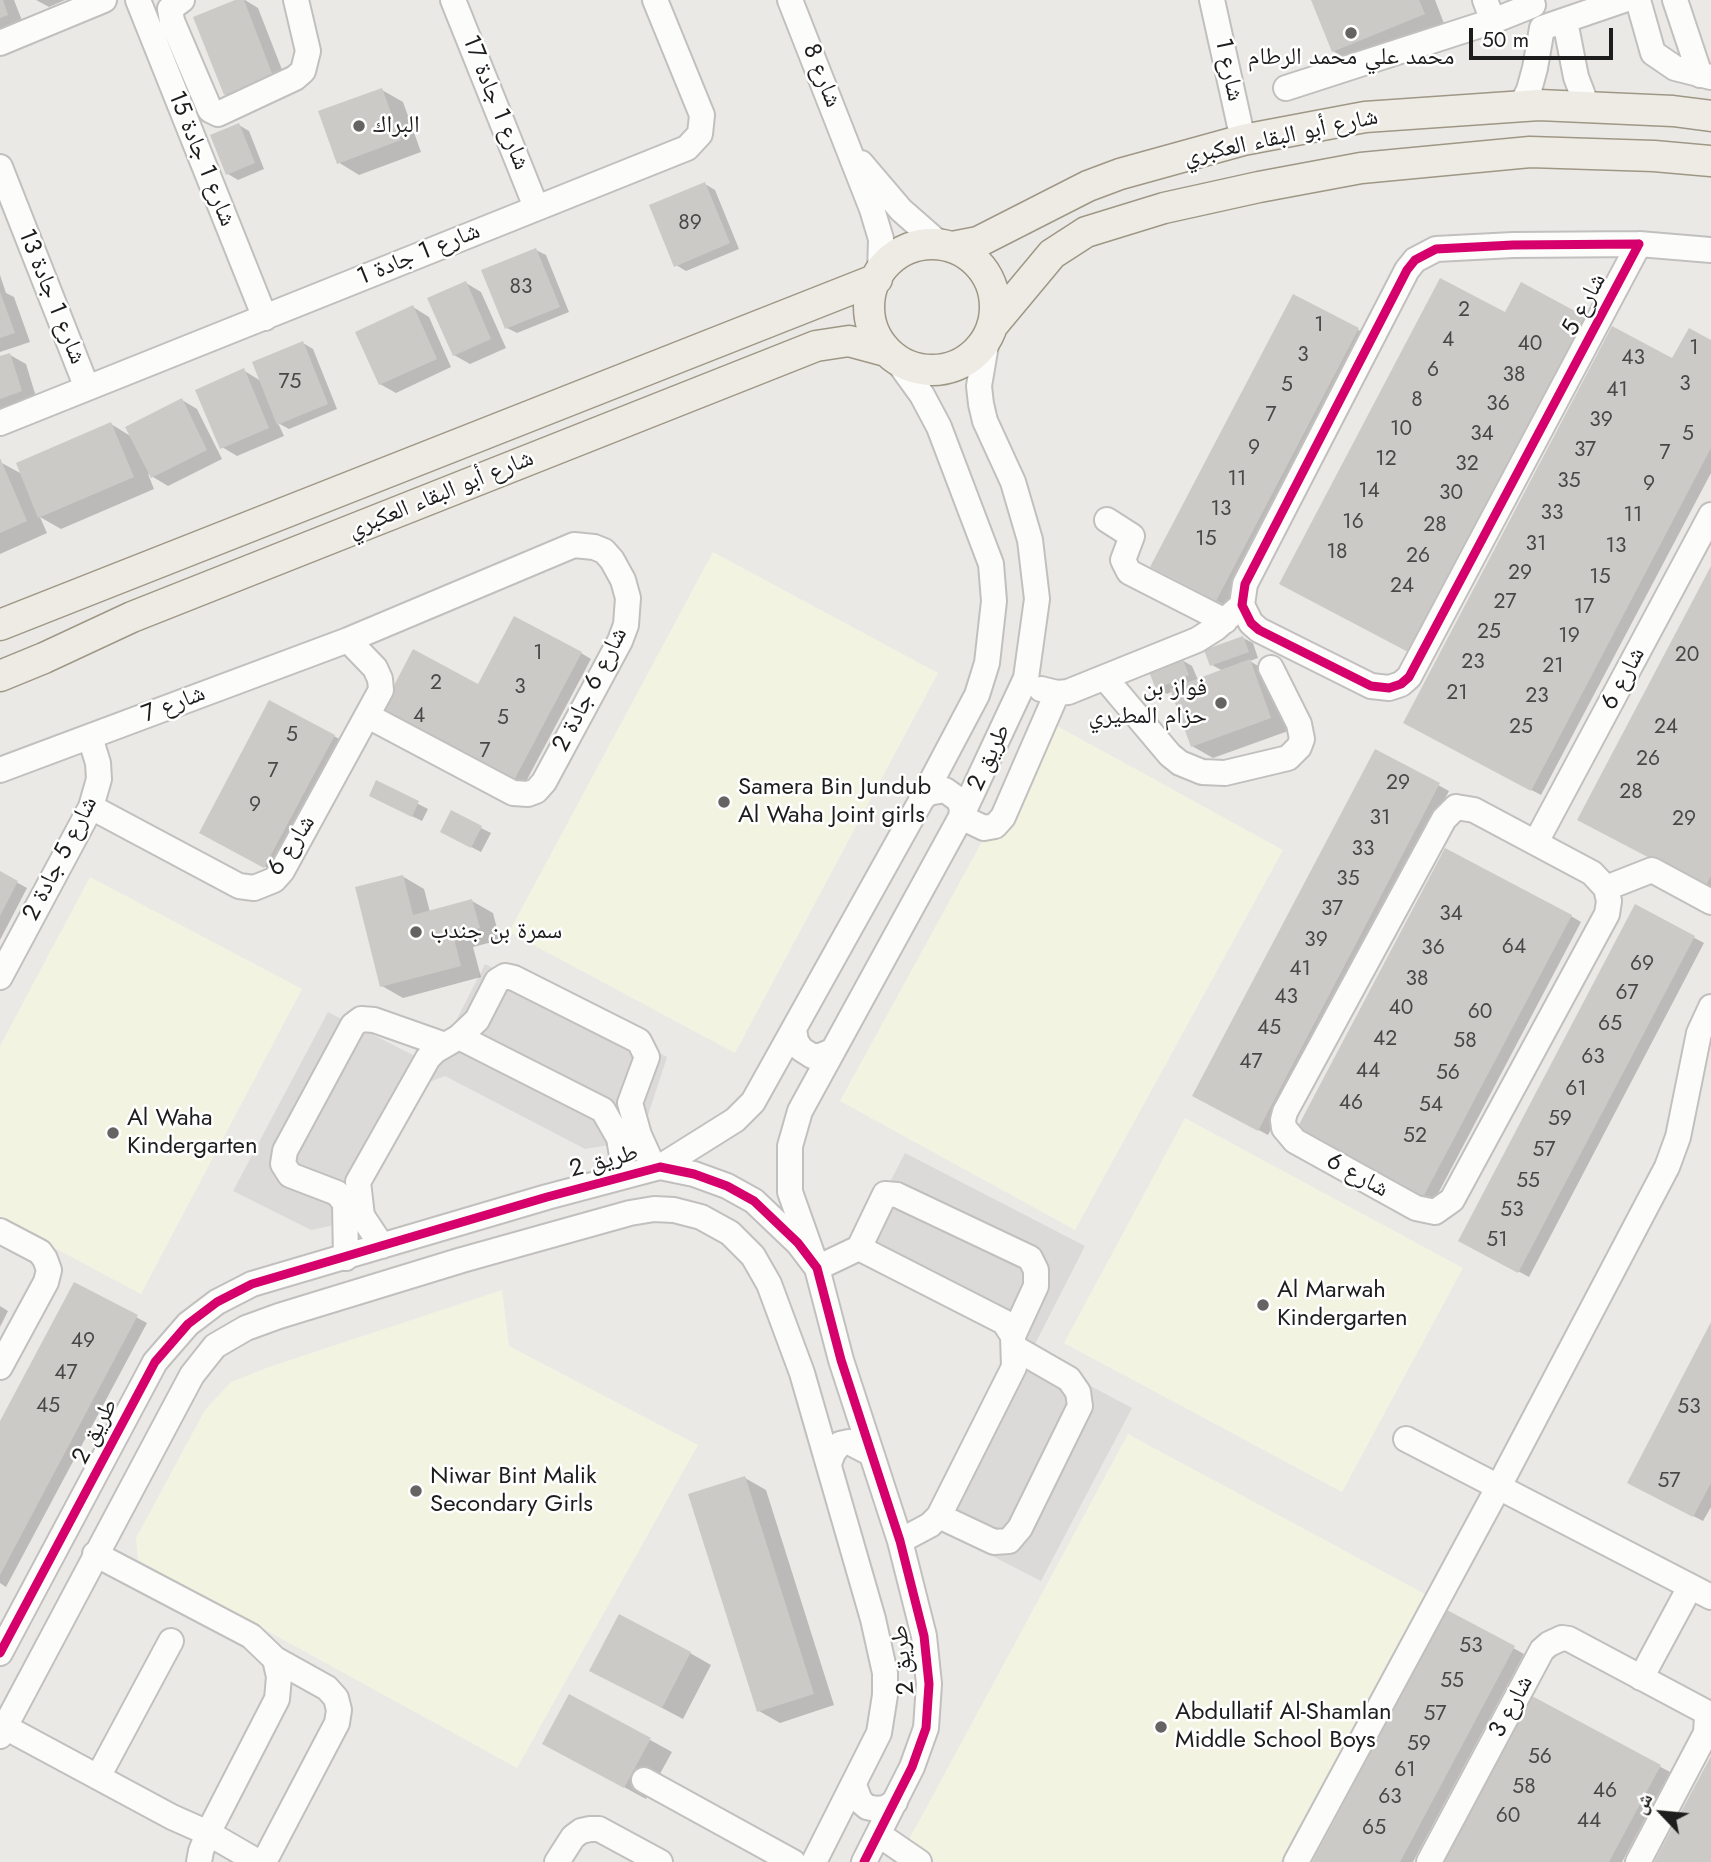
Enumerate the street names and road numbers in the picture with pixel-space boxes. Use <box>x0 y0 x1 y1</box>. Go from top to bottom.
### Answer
street label: شارع 1 جادة 17 <box>455 32 535 174</box>
street label: شارع 1 <box>1207 36 1249 104</box>
street label: شارع 8 <box>795 40 847 112</box>
street label: شارع 1 جادة 15 <box>161 87 241 231</box>
street label: شارع أبو البقاء العكبري <box>1181 103 1381 173</box>
street label: شارع 1 جادة 1 <box>353 217 485 293</box>
street label: شارع 1 جادة 13 <box>11 225 91 369</box>
street label: شارع 5 <box>1557 269 1613 341</box>
street label: شارع أبو البقاء العكبري <box>344 445 538 545</box>
street label: شارع 6 جادة 2 <box>547 623 635 757</box>
street label: شارع 6 <box>1596 643 1652 715</box>
street label: شارع 7 <box>138 680 210 730</box>
street label: طريق 2 <box>962 720 1018 796</box>
street label: شارع 5 جادة 2 <box>17 792 105 926</box>
street label: شارع 6 <box>262 810 322 882</box>
street label: طريق 2 <box>566 1139 642 1185</box>
street label: شارع 6 <box>1321 1147 1393 1205</box>
street label: طريق 2 <box>67 1394 125 1470</box>
street label: طريق 2 <box>886 1624 922 1696</box>
street label: شارع 3 <box>1484 1671 1540 1743</box>

